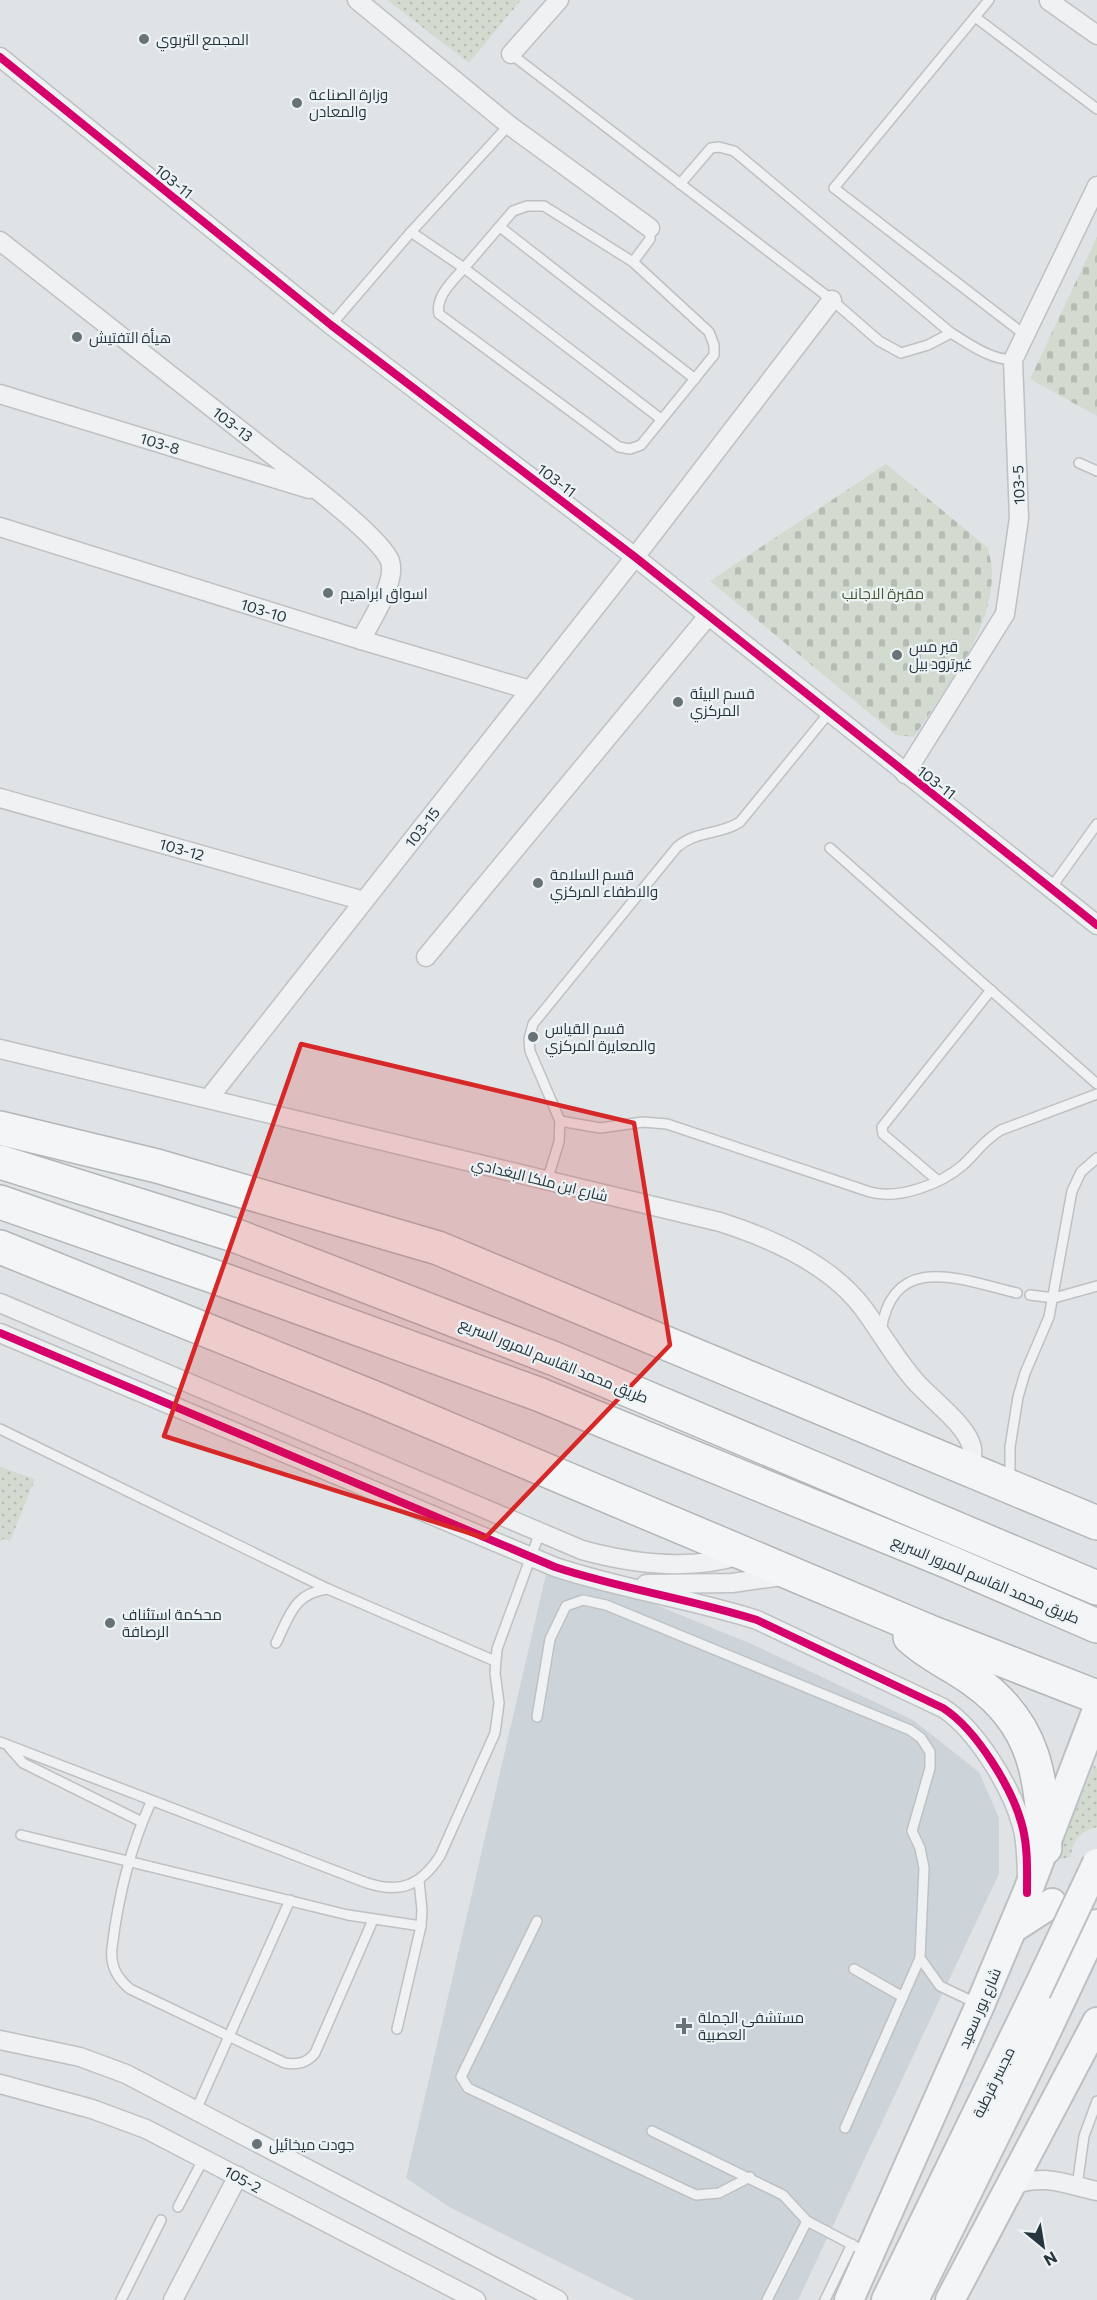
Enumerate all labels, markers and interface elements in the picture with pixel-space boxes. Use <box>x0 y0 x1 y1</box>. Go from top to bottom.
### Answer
place label: المجمع التربوي <box>156 30 249 52</box>
marker: المجمع التربوي <box>137 32 151 46</box>
place label: وزارة الصناعة والمعادن <box>309 85 388 122</box>
marker: وزارة الصناعة والمعادن <box>290 96 304 110</box>
street label: 103-11 <box>151 160 197 202</box>
place label: هيأة التفتيش <box>89 328 171 348</box>
marker: هيأة التفتيش <box>70 330 84 344</box>
street label: 103-13 <box>209 403 257 445</box>
street label: 103-8 <box>138 429 182 457</box>
street label: 103-11 <box>534 460 580 500</box>
street label: 103-5 <box>1008 465 1028 505</box>
place label: اسواق ابراهيم <box>340 584 428 604</box>
park label: مقبرة الاجانب <box>842 584 924 603</box>
marker: اسواق ابراهيم <box>321 586 335 600</box>
street label: 103-10 <box>239 594 289 626</box>
place label: قبر مس غيرترود بيل <box>909 637 973 674</box>
marker: قبر مس غيرترود بيل <box>890 648 904 662</box>
place label: قسم البيئة المركزي <box>690 684 755 723</box>
marker: قسم البيئة المركزي <box>671 695 685 709</box>
street label: 103-11 <box>914 761 960 803</box>
street label: 103-15 <box>401 803 443 851</box>
street label: 103-12 <box>158 834 206 864</box>
place label: قسم السلامة والاطفاء المركزي <box>550 865 658 904</box>
marker: قسم السلامة والاطفاء المركزي <box>531 876 545 890</box>
place label: قسم القياس والمعايرة المركزي <box>545 1019 656 1058</box>
marker: قسم القياس والمعايرة المركزي <box>526 1030 540 1044</box>
street label: شارع ابن ملكا البغدادي <box>469 1153 610 1208</box>
street label: طريق محمد القاسم للمرور السريع <box>456 1314 651 1409</box>
street label: طريق محمد القاسم للمرور السريع <box>888 1531 1083 1630</box>
place label: محكمة استئناف الرصافة <box>122 1605 222 1641</box>
marker: محكمة استئناف الرصافة <box>103 1616 117 1630</box>
street label: شارع بور سعيد <box>954 1965 1007 2052</box>
place label: مستشفى الجملة العصبية <box>698 2008 804 2043</box>
marker: مستشفى الجملة العصبية <box>675 2017 693 2035</box>
street label: مجسر قرطبة <box>968 2044 1019 2121</box>
place label: جودت ميخائيل <box>269 2135 354 2155</box>
marker: جودت ميخائيل <box>250 2137 264 2151</box>
street label: 105-2 <box>221 2162 265 2196</box>
north arrow <box>1013 2216 1073 2276</box>
text: N <box>1041 2248 1061 2271</box>

